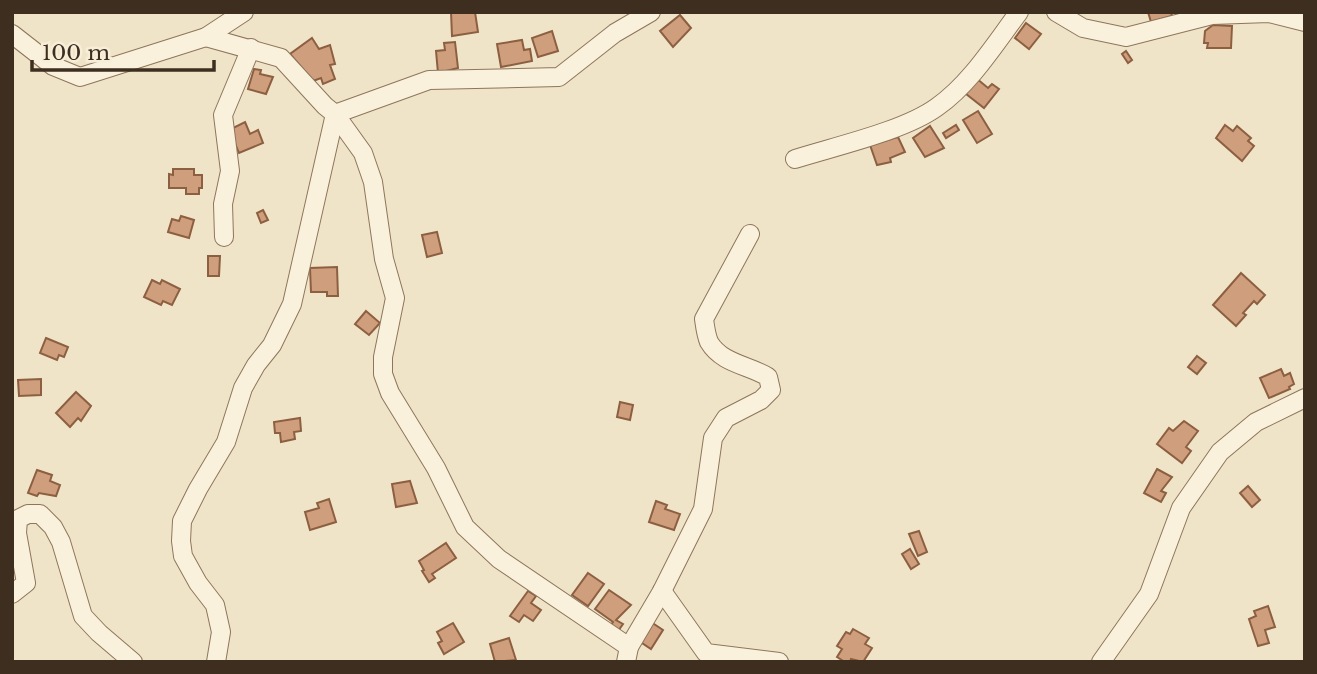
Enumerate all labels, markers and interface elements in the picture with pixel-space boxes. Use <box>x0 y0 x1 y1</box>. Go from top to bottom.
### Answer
scale bar <box>32 28 214 72</box>
text: 100 m <box>42 40 110 66</box>

